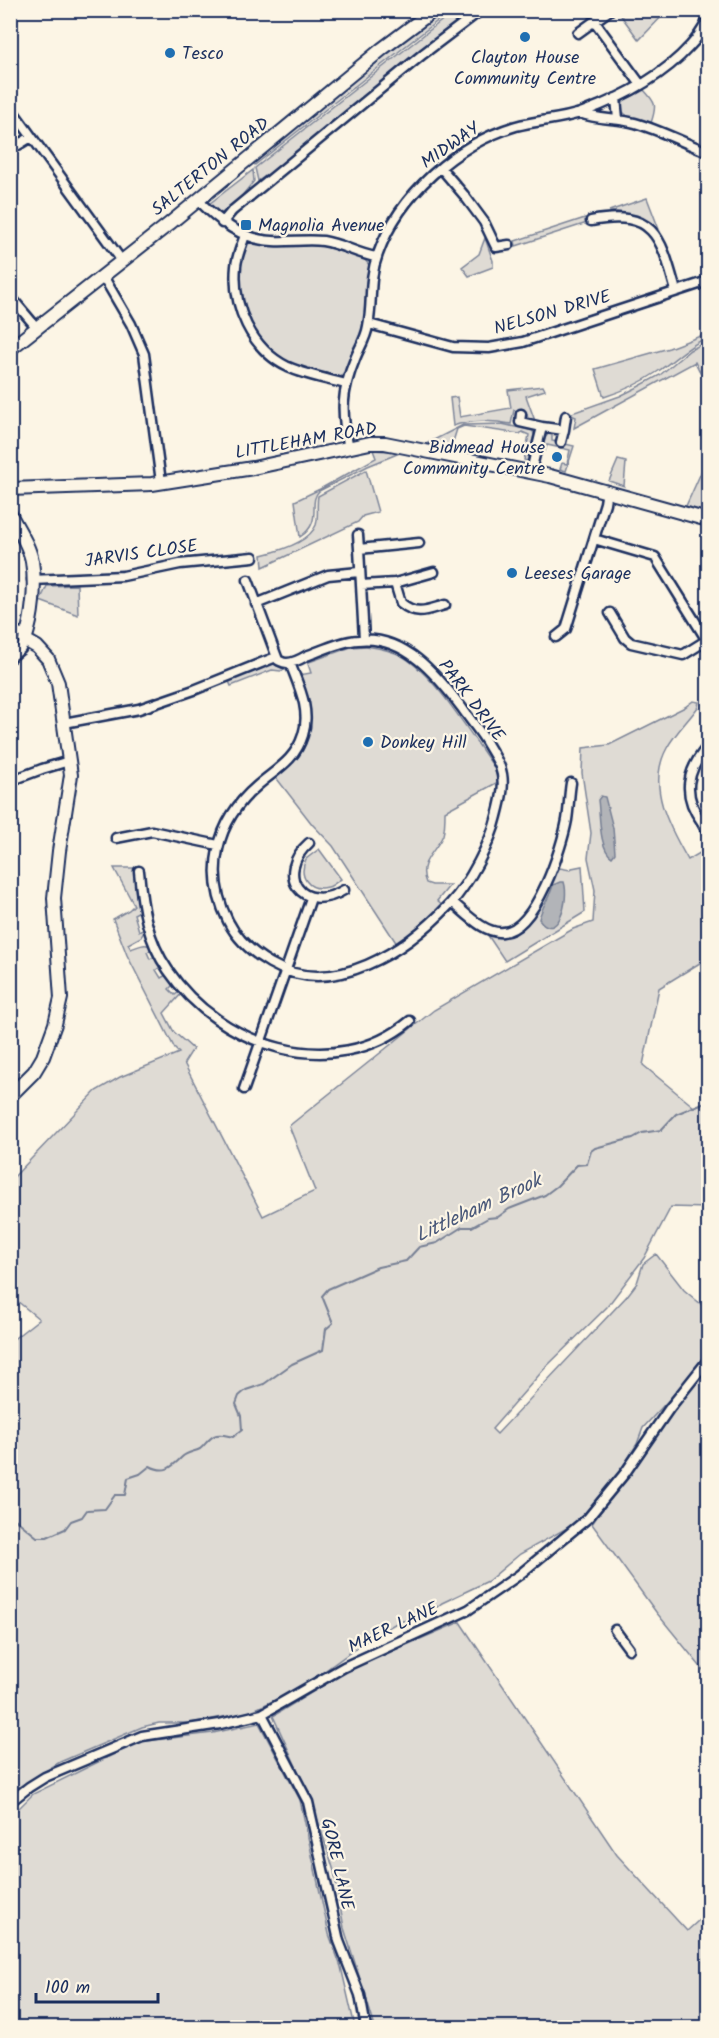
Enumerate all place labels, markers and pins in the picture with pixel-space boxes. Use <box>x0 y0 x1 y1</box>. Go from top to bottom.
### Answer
marker: Clayton House Community Centre <box>518 30 532 44</box>
place label: Tesco <box>182 40 224 69</box>
place label: Clayton House Community Centre <box>454 44 596 94</box>
marker: Tesco <box>163 46 177 60</box>
place label: Magnolia Avenue <box>258 212 384 241</box>
marker: Magnolia Avenue <box>239 218 253 232</box>
place label: Bidmead House Community Centre <box>403 434 545 484</box>
marker: Bidmead House Community Centre <box>550 450 564 464</box>
place label: Leeses Garage <box>524 560 631 589</box>
marker: Leeses Garage <box>505 566 519 580</box>
place label: Donkey Hill <box>380 729 467 758</box>
marker: Donkey Hill <box>361 735 375 749</box>

